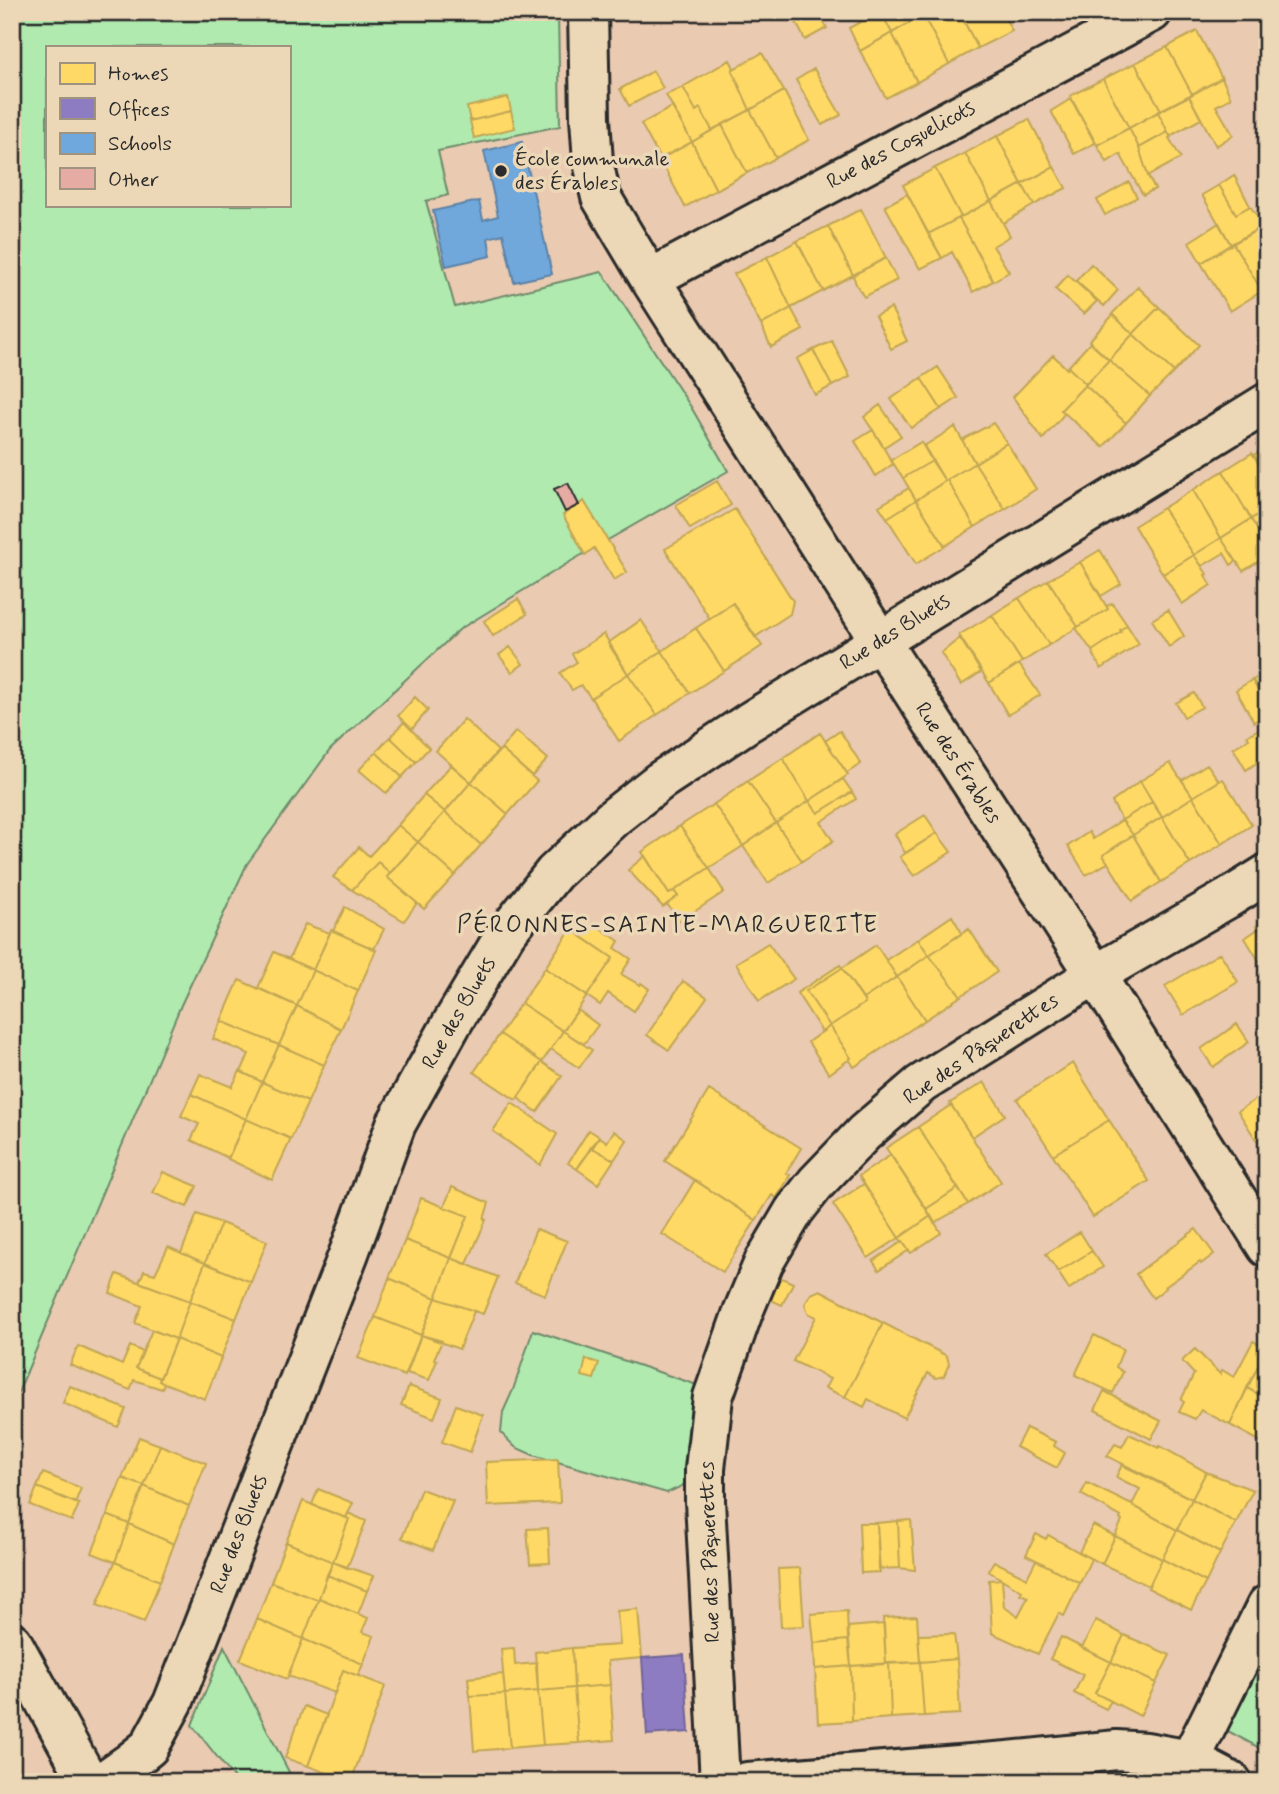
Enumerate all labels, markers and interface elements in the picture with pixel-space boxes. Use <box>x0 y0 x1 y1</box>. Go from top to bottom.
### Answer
legend <box>46 46 290 206</box>
text: Homes <box>108 60 168 88</box>
street label: Rue des Coquelicots <box>822 94 980 196</box>
text: Offices <box>108 96 170 124</box>
text: Schools <box>108 130 172 158</box>
place label: École communale des Érables <box>515 145 670 197</box>
marker: École communale des Érables <box>493 163 509 179</box>
text: Other <box>108 166 159 194</box>
street label: Rue des Bluets <box>834 587 956 677</box>
street label: Rue des Érables <box>908 697 1008 829</box>
district label: PÉRONNES-SAINTE-MARGUERITE <box>457 908 879 941</box>
street label: Rue des Bluets <box>416 952 502 1074</box>
street label: Rue des Pâquerettes <box>898 987 1064 1111</box>
street label: Rue des Pâquerettes <box>693 1461 727 1643</box>
street label: Rue des Bluets <box>203 1470 275 1598</box>

